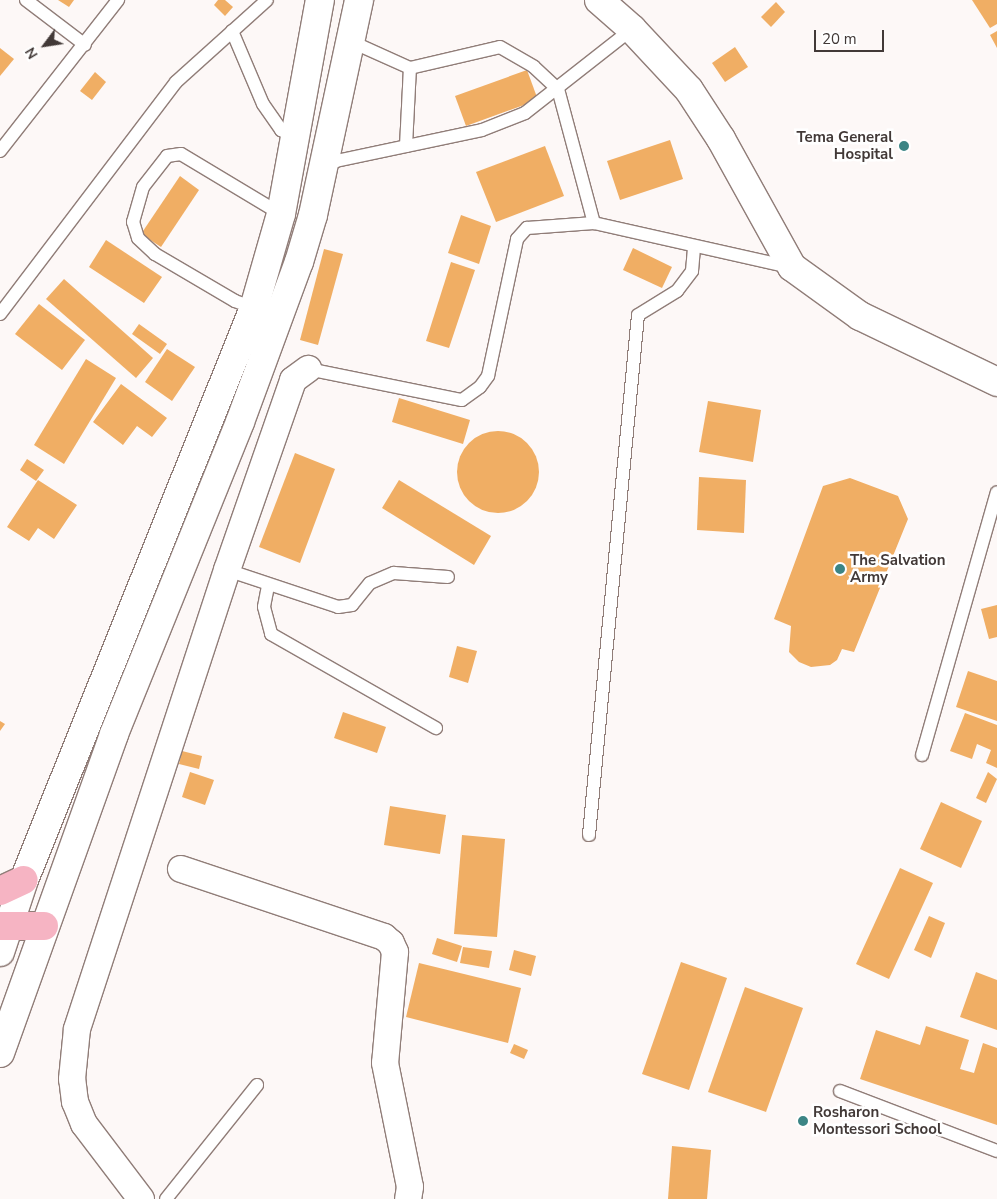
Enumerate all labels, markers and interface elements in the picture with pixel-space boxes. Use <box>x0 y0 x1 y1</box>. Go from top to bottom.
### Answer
north arrow <box>20 20 70 70</box>
scale bar <box>817 20 887 52</box>
text: 20 m <box>822 29 857 49</box>
text: N <box>21 44 43 62</box>
place label: Tema General Hospital <box>796 128 893 163</box>
marker: Tema General Hospital <box>897 139 911 153</box>
place label: The Salvation Army <box>850 551 945 586</box>
marker: The Salvation Army <box>834 563 846 575</box>
place label: Rosharon Montessori School <box>813 1103 942 1138</box>
marker: Rosharon Montessori School <box>797 1115 809 1127</box>

